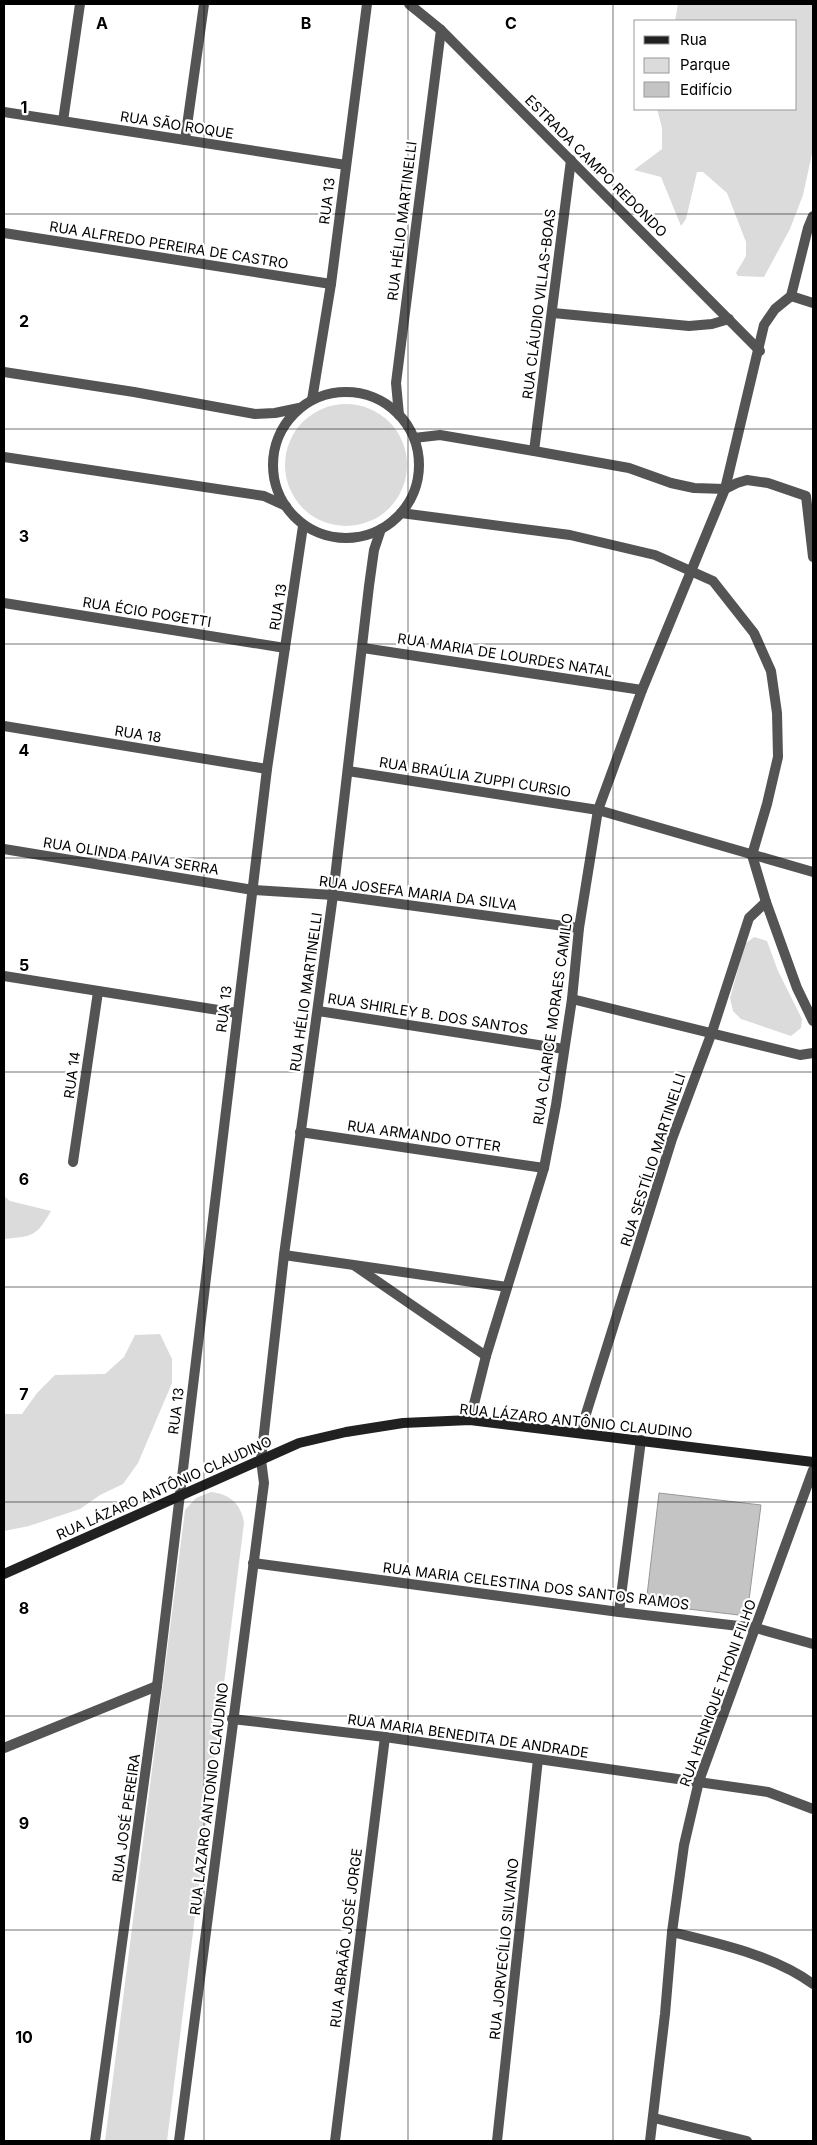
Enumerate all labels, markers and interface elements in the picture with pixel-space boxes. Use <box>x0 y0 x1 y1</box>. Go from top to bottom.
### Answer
text: A <box>96 13 108 33</box>
text: B <box>301 13 311 33</box>
text: C <box>505 13 517 33</box>
legend <box>634 20 797 110</box>
text: Rua <box>680 30 707 49</box>
text: Parque <box>680 55 730 74</box>
text: Edifício <box>680 80 732 99</box>
street label: ESTRADA CAMPO REDONDO <box>522 91 671 240</box>
text: 1 <box>21 97 27 117</box>
street label: RUA SÃO ROQUE <box>119 107 235 142</box>
street label: RUA HÉLIO MARTINELLI <box>383 140 420 302</box>
street label: RUA 13 <box>315 177 338 225</box>
street label: RUA CLÁUDIO VILLAS-BOAS <box>518 208 559 400</box>
street label: RUA ALFREDO PEREIRA DE CASTRO <box>48 217 290 272</box>
text: 2 <box>19 311 29 331</box>
text: 3 <box>19 526 29 546</box>
street label: RUA 13 <box>265 582 290 632</box>
street label: RUA ÉCIO POGETTI <box>81 593 213 630</box>
street label: RUA MARIA DE LOURDES NATAL <box>396 629 614 680</box>
street label: RUA 18 <box>113 721 163 746</box>
text: 4 <box>19 740 30 760</box>
street label: RUA BRAÚLIA ZUPPI CURSIO <box>378 753 572 800</box>
street label: RUA OLINDA PAIVA SERRA <box>42 833 220 878</box>
street label: RUA JOSEFA MARIA DA SILVA <box>318 872 518 913</box>
street label: RUA HÉLIO MARTINELLI <box>286 911 325 1073</box>
street label: RUA CLARICE MORAES CAMILO <box>529 912 576 1126</box>
text: 5 <box>19 955 29 975</box>
street label: RUA 13 <box>212 985 235 1033</box>
street label: RUA SHIRLEY B. DOS SANTOS <box>326 989 530 1038</box>
street label: RUA 14 <box>60 1050 83 1100</box>
street label: RUA SESTÍLIO MARTINELLI <box>616 1071 689 1249</box>
street label: RUA ARMANDO OTTER <box>346 1116 502 1155</box>
text: 6 <box>19 1169 29 1189</box>
text: 7 <box>19 1384 29 1404</box>
street label: RUA 13 <box>164 1387 187 1435</box>
street label: RUA LÁZARO ANTÔNIO CLAUDINO <box>459 1400 693 1441</box>
street label: RUA LÁZARO ANTÔNIO CLAUDINO <box>53 1432 274 1543</box>
street label: RUA MARIA CELESTINA DOS SANTOS RAMOS <box>382 1558 690 1613</box>
street label: RUA HENRIQUE THONI FILHO <box>676 1597 759 1789</box>
text: 8 <box>19 1598 29 1618</box>
street label: RUA LAZARO ANTONIO CLAUDINO <box>186 1682 231 1916</box>
street label: RUA MARIA BENEDITA DE ANDRADE <box>346 1710 590 1761</box>
street label: RUA JOSÉ PEREIRA <box>108 1752 143 1883</box>
text: 9 <box>19 1813 29 1833</box>
street label: RUA ABRAÃO JOSÉ JORGE <box>326 1847 365 2029</box>
street label: RUA JORVECÍLIO SILVIANO <box>486 1857 522 2041</box>
text: 10 <box>15 2027 33 2047</box>

